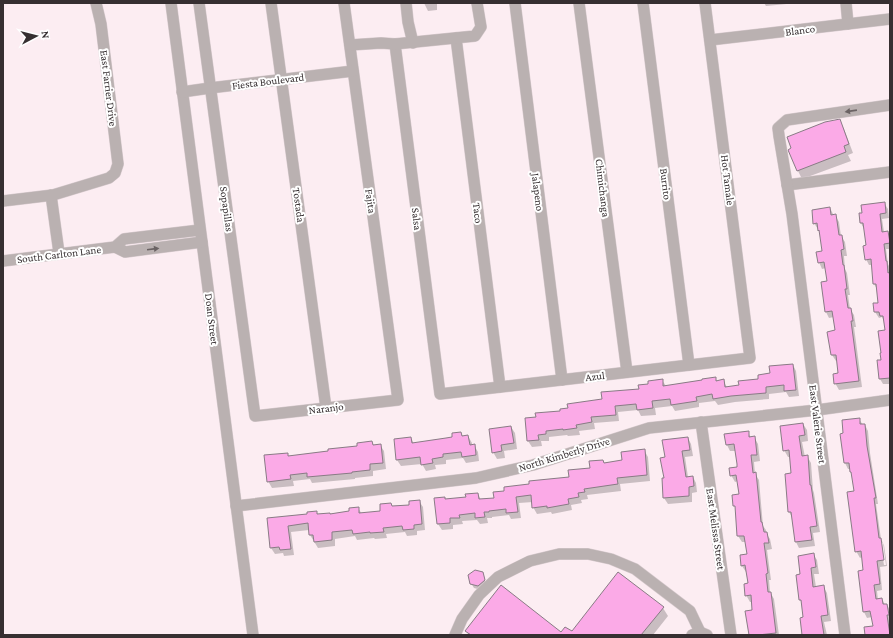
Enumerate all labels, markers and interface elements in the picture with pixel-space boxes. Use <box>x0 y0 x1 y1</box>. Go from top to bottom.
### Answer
north arrow <box>16 16 56 56</box>
street label: Blanco <box>784 22 816 38</box>
text: N <box>40 30 52 40</box>
street label: East Farrier Drive <box>98 49 120 127</box>
street label: Fiesta Boulevard <box>231 71 305 91</box>
one-way arrow <box>845 108 857 114</box>
street label: Hot Tamale <box>719 154 737 206</box>
street label: Chimichanga <box>592 158 613 218</box>
street label: Burrito <box>658 168 674 201</box>
street label: Jalapeno <box>529 171 546 212</box>
street label: Sopapillas <box>217 186 236 232</box>
street label: Tostada <box>291 187 307 223</box>
street label: Fajita <box>362 188 379 214</box>
street label: Taco <box>471 202 485 225</box>
street label: Salsa <box>410 207 424 231</box>
street label: South Carlton Lane <box>16 243 102 265</box>
one-way arrow <box>147 246 159 252</box>
street label: Doan Street <box>203 293 221 346</box>
street label: Azul <box>585 369 606 383</box>
street label: East Valerie Street <box>807 384 829 464</box>
street label: Naranjo <box>308 400 345 417</box>
street label: North Kimberly Drive <box>517 434 611 475</box>
street label: East Melissa Street <box>704 487 728 571</box>

